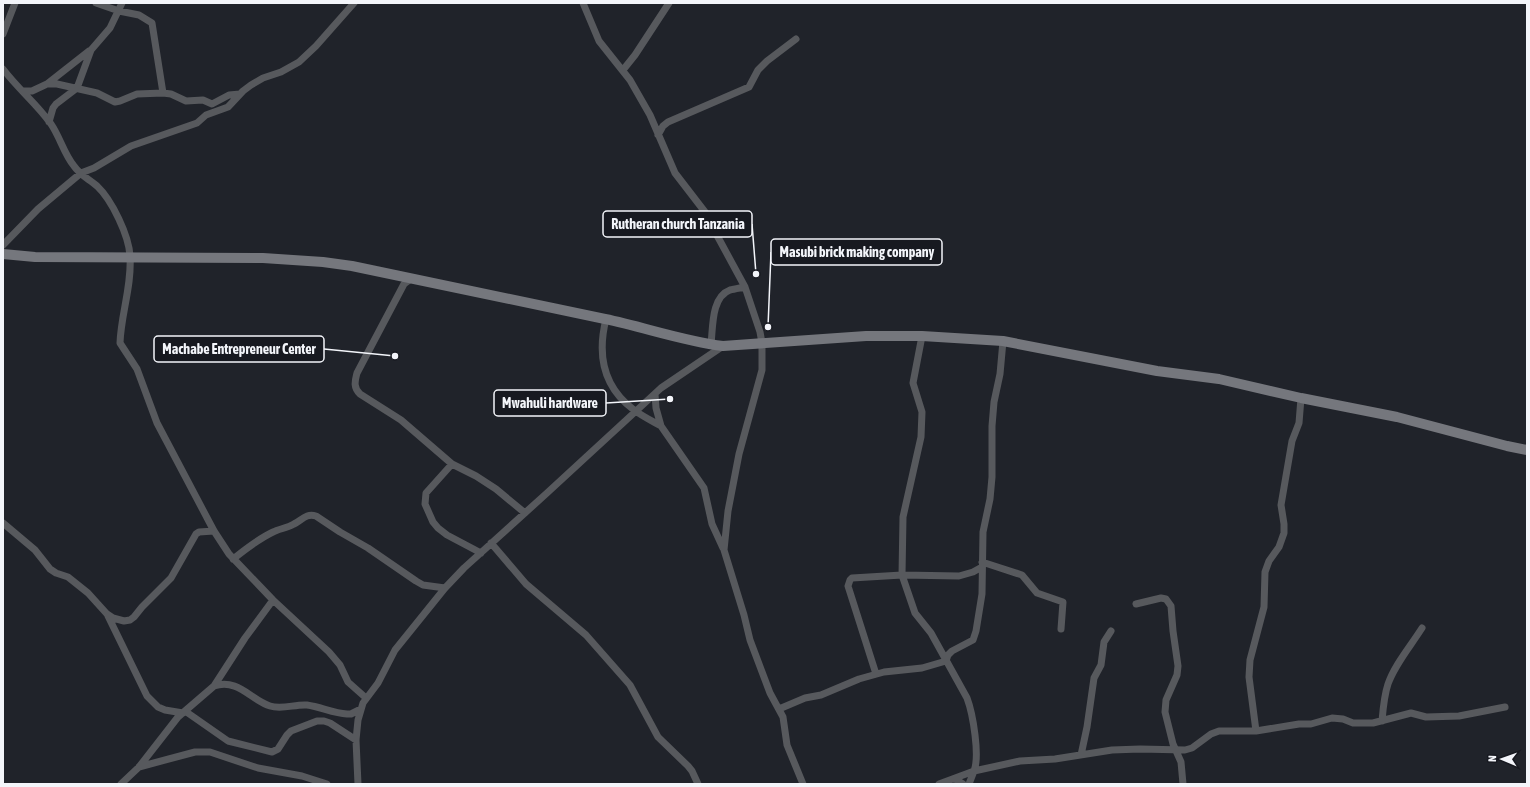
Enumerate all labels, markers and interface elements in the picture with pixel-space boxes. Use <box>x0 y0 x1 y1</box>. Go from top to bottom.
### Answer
callout: Rutheran church Tanzania <box>603 211 752 237</box>
text: Rutheran church Tanzania <box>611 216 745 232</box>
callout: Masubi brick making company <box>771 239 942 265</box>
text: Masubi brick making company <box>780 244 935 260</box>
callout: Machabe Entrepreneur Center <box>154 336 324 362</box>
text: Machabe Entrepreneur Center <box>162 341 317 357</box>
callout: Mwahuli hardware <box>494 390 606 416</box>
text: Mwahuli hardware <box>502 395 598 411</box>
north arrow <box>1482 739 1522 779</box>
text: N <box>1486 755 1498 762</box>

